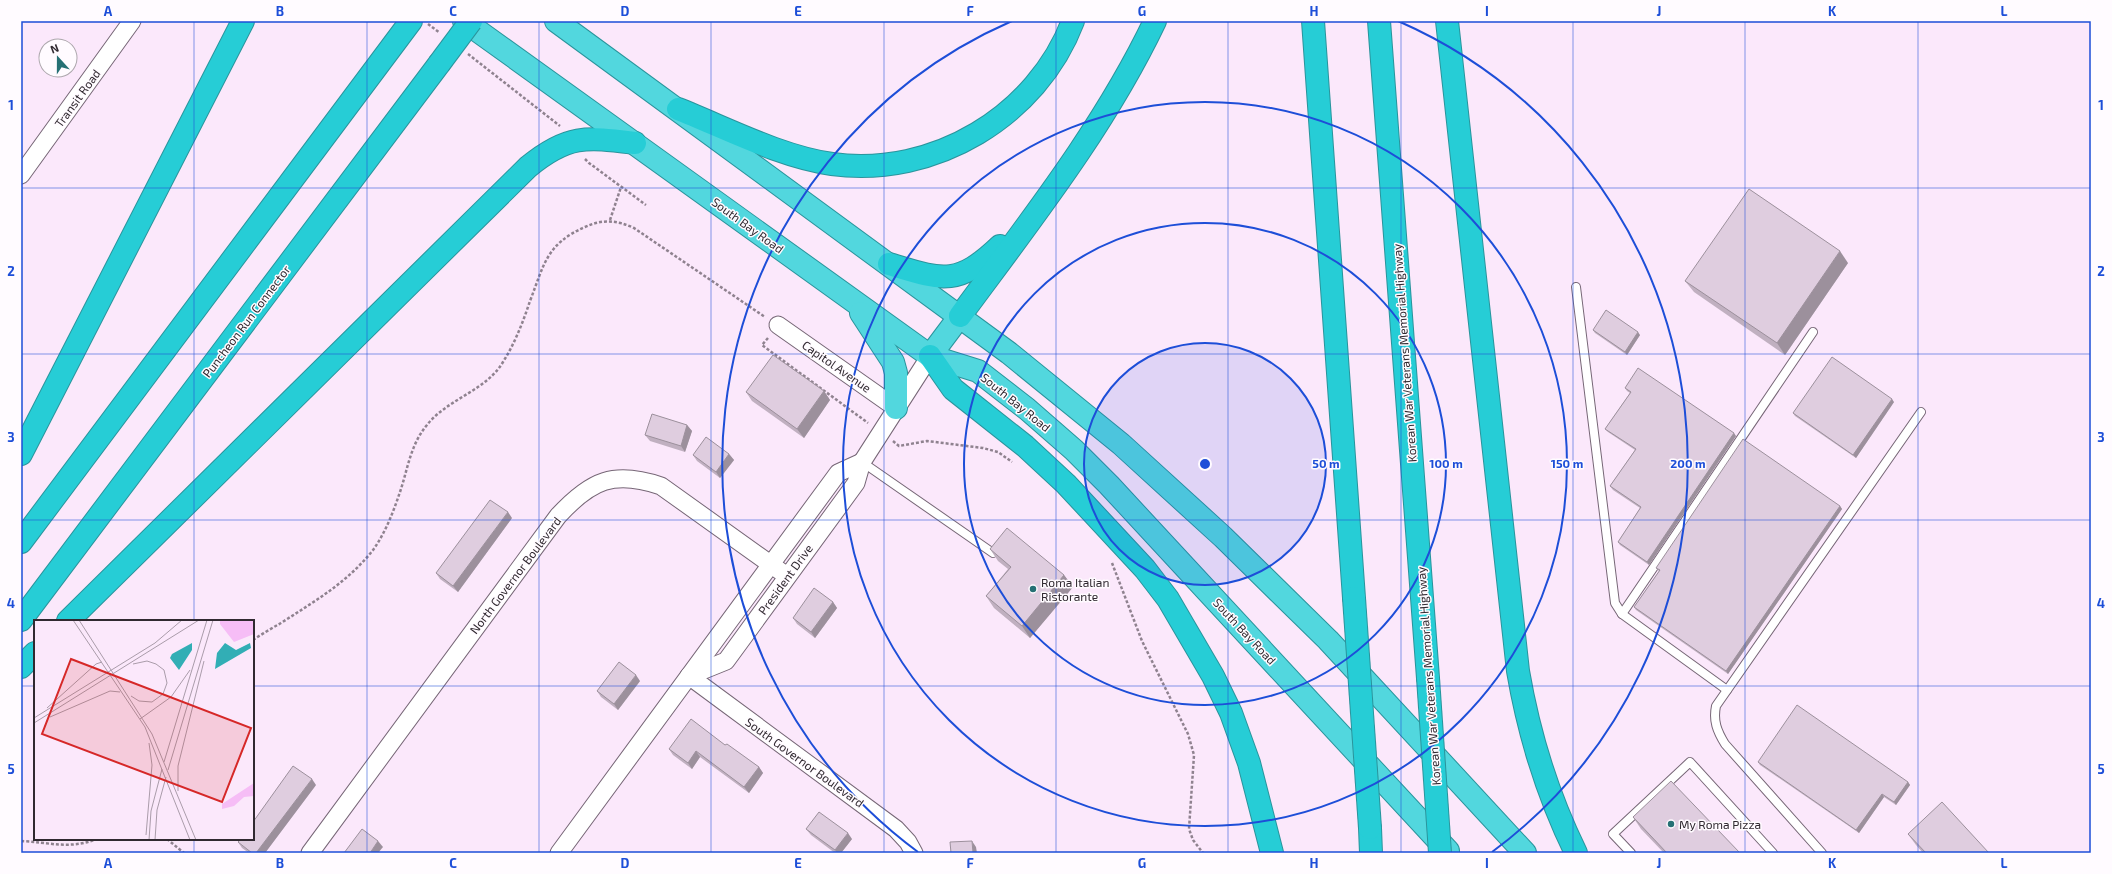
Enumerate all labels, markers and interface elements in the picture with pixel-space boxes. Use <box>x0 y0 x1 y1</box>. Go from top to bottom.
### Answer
text: A <box>104 3 113 19</box>
text: B <box>276 3 284 19</box>
text: C <box>449 3 457 19</box>
text: D <box>621 3 630 19</box>
text: E <box>794 3 802 19</box>
text: F <box>966 3 974 19</box>
text: G <box>1138 3 1146 19</box>
text: H <box>1310 3 1319 19</box>
text: I <box>1485 3 1489 19</box>
text: J <box>1657 3 1661 19</box>
text: K <box>1828 3 1837 19</box>
text: L <box>2001 3 2008 19</box>
north arrow <box>38 38 78 78</box>
text: N <box>48 41 60 56</box>
street label: Transit Road <box>51 66 103 130</box>
text: 1 <box>8 97 14 113</box>
text: 1 <box>2098 97 2104 113</box>
street label: South Bay Road <box>709 194 787 256</box>
street label: Korean War Veterans Memorial Highway <box>1389 243 1419 463</box>
street label: Puncheon Run Connector <box>199 262 293 380</box>
text: 2 <box>7 263 15 279</box>
text: 2 <box>2097 263 2105 279</box>
street label: Capitol Avenue <box>800 337 874 395</box>
street label: South Bay Road <box>979 370 1053 434</box>
text: 3 <box>7 429 15 445</box>
text: 3 <box>2097 429 2105 445</box>
text: 50 m <box>1312 456 1340 470</box>
text: 100 m <box>1429 456 1463 470</box>
text: 150 m <box>1551 456 1583 470</box>
text: 200 m <box>1670 456 1706 470</box>
centre of rings <box>1198 457 1212 471</box>
street label: North Governor Boulevard <box>466 514 564 636</box>
street label: President Drive <box>755 541 815 617</box>
street label: Korean War Veterans Memorial Highway <box>1413 566 1443 786</box>
place label: Roma Italian Ristorante <box>1041 575 1109 603</box>
marker: Roma Italian Ristorante <box>1028 584 1038 594</box>
text: 4 <box>7 595 15 611</box>
street label: South Bay Road <box>1211 595 1279 667</box>
text: 4 <box>2097 595 2105 611</box>
inset map <box>34 620 254 840</box>
street label: South Governor Boulevard <box>743 714 867 810</box>
text: 5 <box>7 761 15 777</box>
text: 5 <box>2097 761 2105 777</box>
place label: My Roma Pizza <box>1679 817 1761 831</box>
marker: My Roma Pizza <box>1666 819 1676 829</box>
text: A <box>104 855 113 871</box>
text: B <box>276 855 284 871</box>
text: C <box>449 855 457 871</box>
text: D <box>621 855 630 871</box>
text: E <box>794 855 802 871</box>
text: F <box>966 855 974 871</box>
text: G <box>1138 855 1146 871</box>
text: H <box>1310 855 1319 871</box>
text: I <box>1485 855 1489 871</box>
text: J <box>1657 855 1661 871</box>
text: K <box>1828 855 1837 871</box>
text: L <box>2001 855 2008 871</box>

